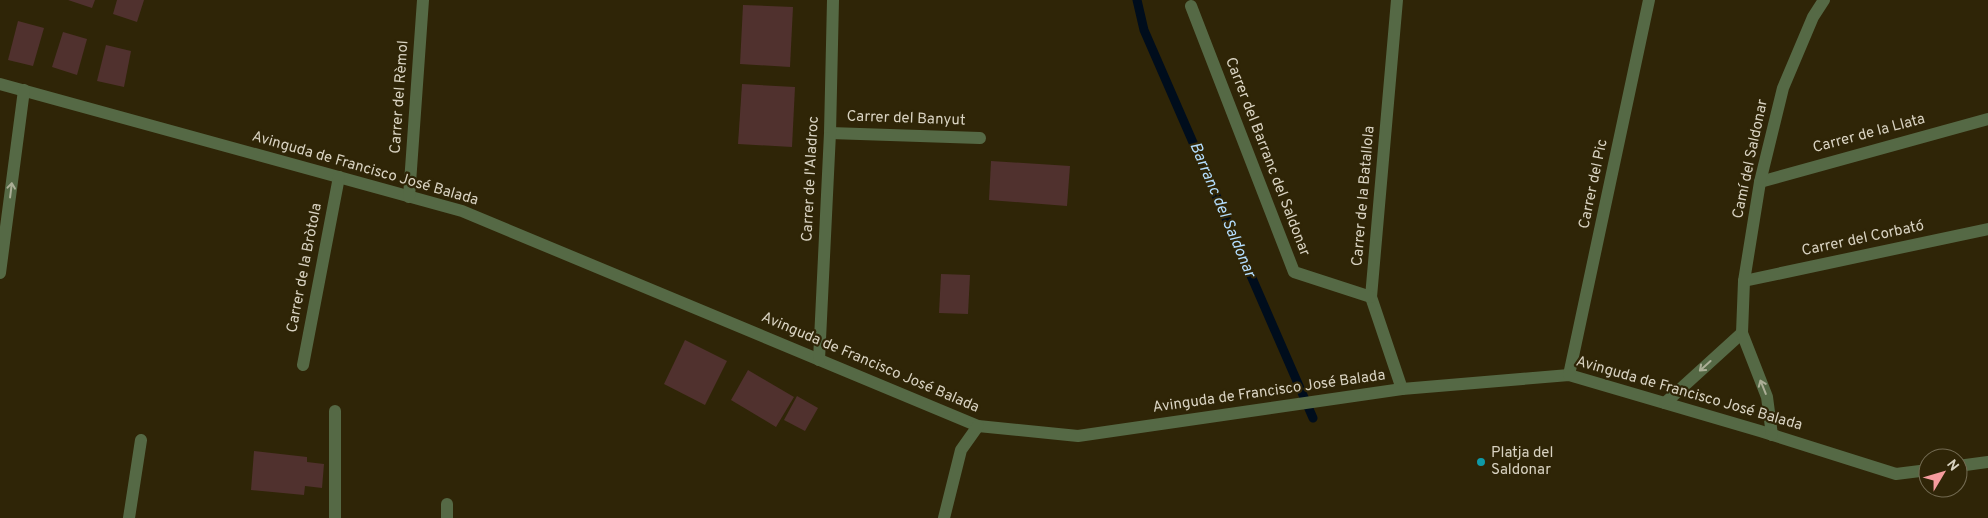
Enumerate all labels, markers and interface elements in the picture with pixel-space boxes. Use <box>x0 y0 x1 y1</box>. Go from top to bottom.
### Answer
street label: Carrer del Rèmol <box>387 40 413 154</box>
street label: Carrer del Barranc del Saldonar <box>1221 55 1313 259</box>
street label: Camí del Saldonar <box>1729 97 1773 221</box>
street label: Carrer del Banyut <box>846 107 966 131</box>
street label: Carrer de la Llata <box>1811 110 1927 158</box>
street label: Carrer de l'Aladroc <box>798 116 824 242</box>
street label: Carrer de la Batallola <box>1348 125 1380 267</box>
street label: Avinguda de Francisco José Balada <box>250 128 480 210</box>
street label: Carrer del Pic <box>1575 137 1613 231</box>
water label: Barranc del Saldonar <box>1185 140 1259 280</box>
one-way arrow <box>6 182 16 198</box>
street label: Carrer de la Bròtola <box>283 202 327 334</box>
street label: Carrer del Corbató <box>1800 217 1926 261</box>
street label: Avinguda de Francisco José Balada <box>758 308 982 418</box>
street label: Avinguda de Francisco José Balada <box>1574 353 1804 435</box>
one-way arrow <box>1699 360 1712 372</box>
street label: Avinguda de Francisco José Balada <box>1151 366 1387 418</box>
one-way arrow <box>1758 380 1767 395</box>
place label: Platja del Saldonar <box>1491 444 1553 480</box>
north arrow <box>1918 448 1968 498</box>
marker: Platja del Saldonar <box>1475 456 1487 468</box>
text: N <box>1942 457 1962 475</box>

